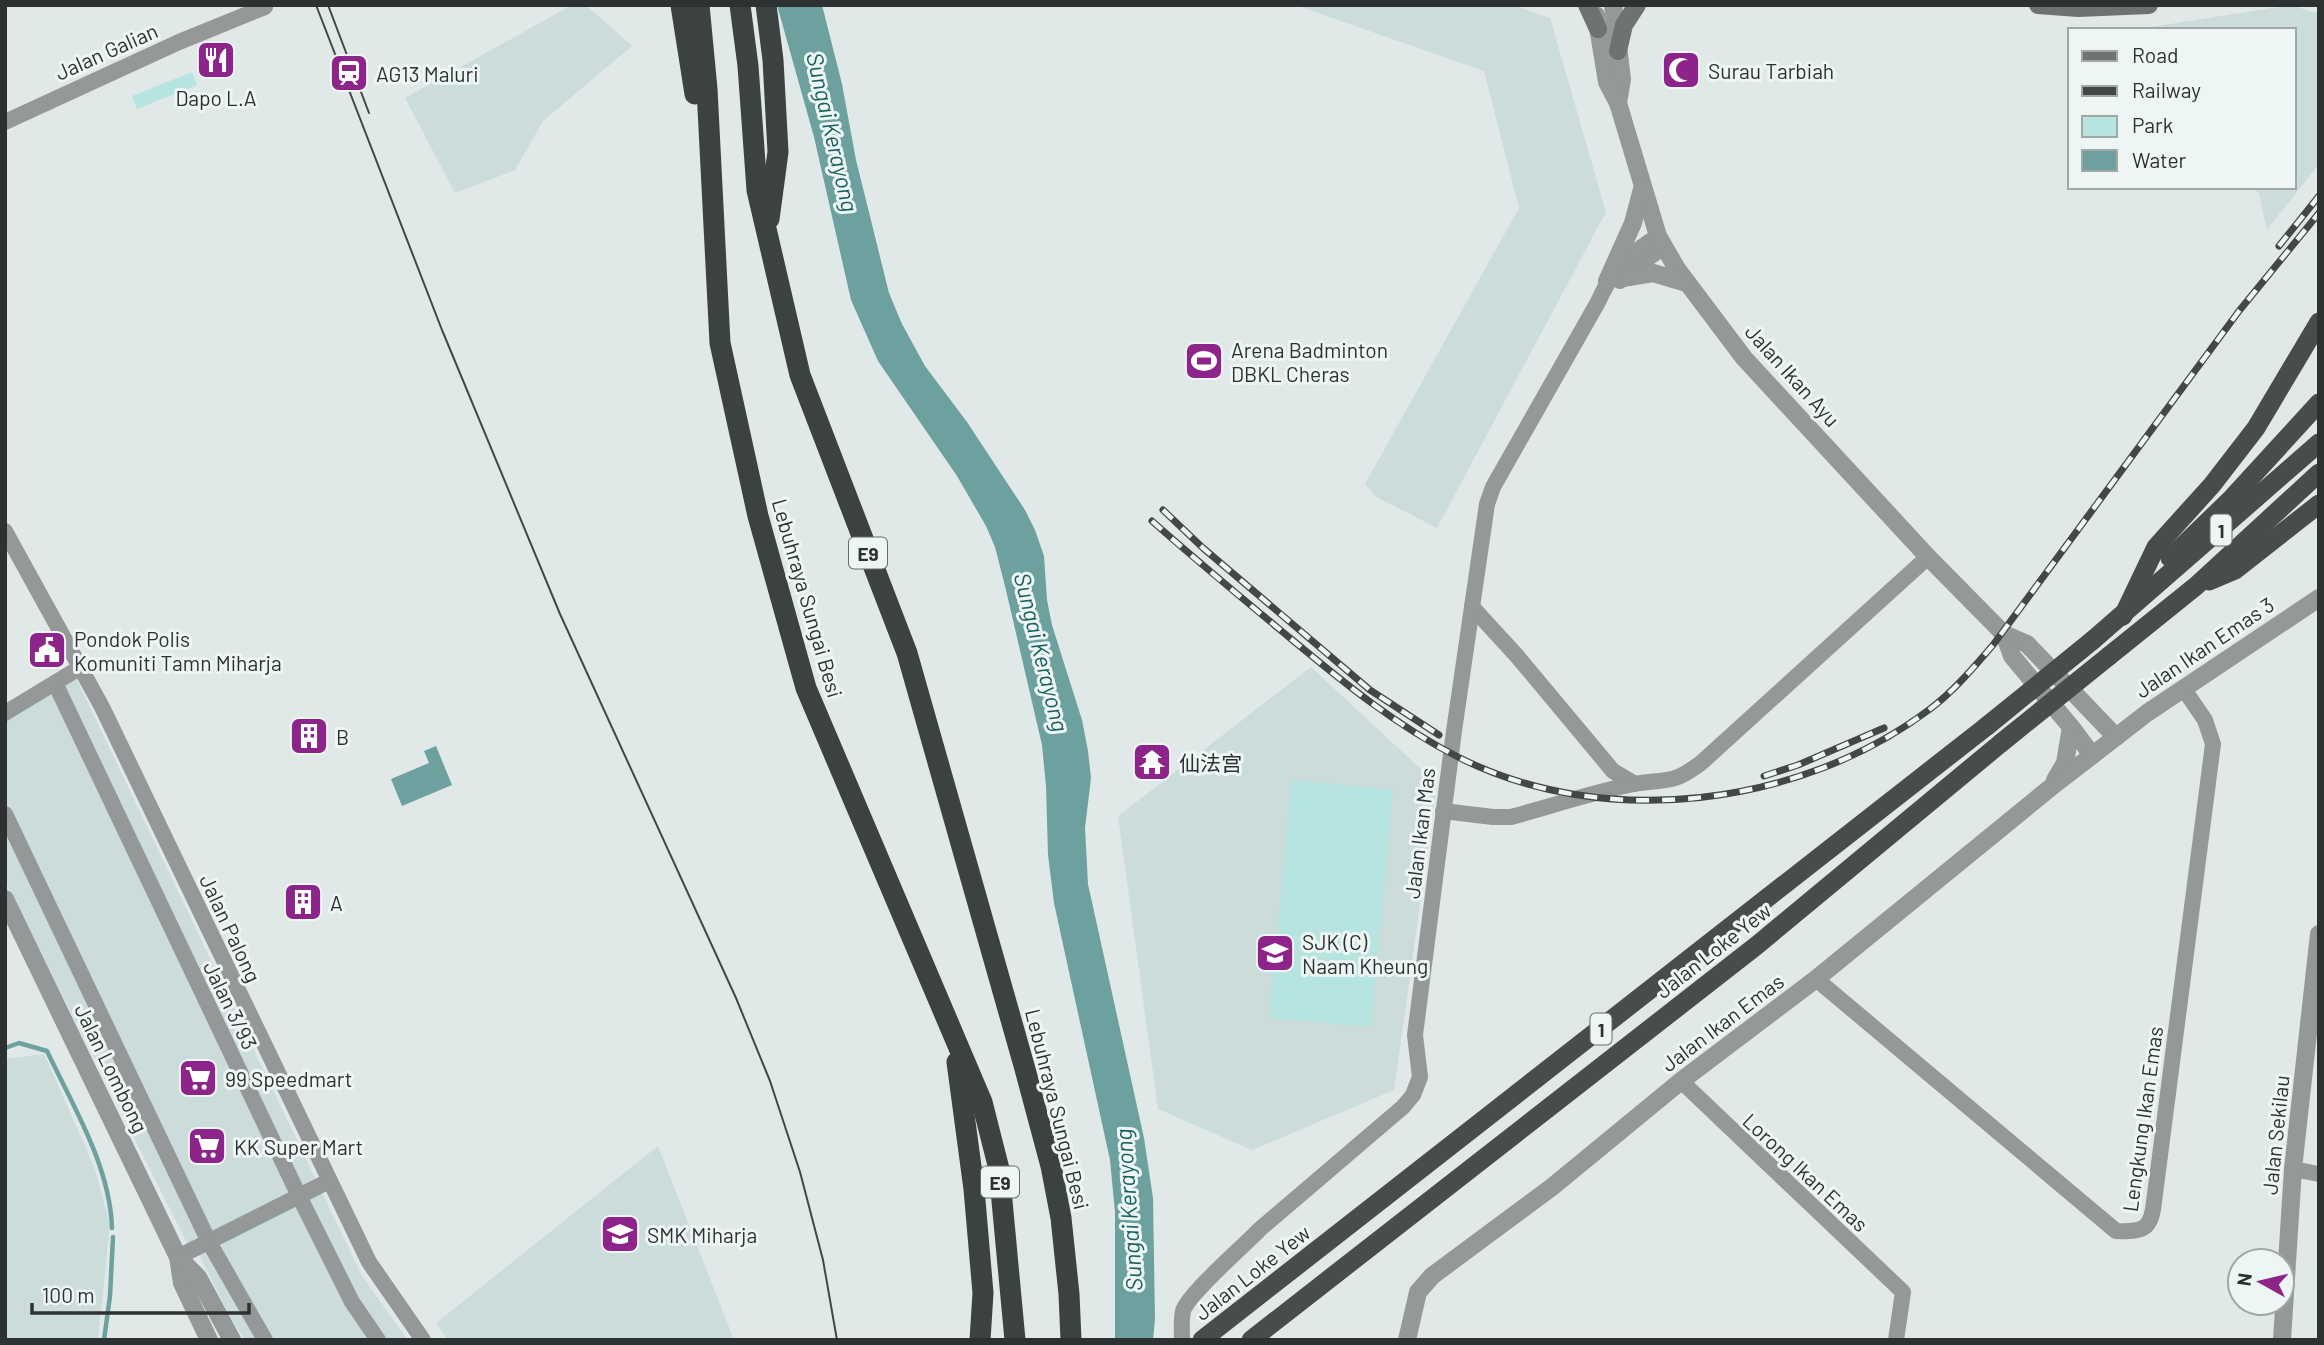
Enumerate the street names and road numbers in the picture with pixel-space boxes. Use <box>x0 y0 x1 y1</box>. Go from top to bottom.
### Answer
street label: Jalan Galian <box>51 17 161 85</box>
street label: Jalan Ikan Ayu <box>1741 319 1845 431</box>
street label: Lebuhraya Sungai Besi <box>768 496 848 700</box>
road number: 1 <box>2210 514 2232 545</box>
road number: E9 <box>849 538 887 568</box>
street label: Jalan Ikan Emas 3 <box>2130 591 2278 703</box>
street label: Jalan Ikan Mas <box>1399 766 1439 900</box>
street label: Jalan Palong <box>195 870 267 986</box>
street label: Jalan Loke Yew <box>1650 897 1776 1003</box>
street label: Jalan 3/93 <box>199 957 263 1053</box>
street label: Jalan Ikan Emas <box>1656 968 1788 1076</box>
street label: Jalan Lombong <box>70 1000 154 1136</box>
street label: Lebuhraya Sungai Besi <box>1021 1006 1095 1212</box>
road number: 1 <box>1590 1014 1612 1044</box>
street label: Lengkung Ikan Emas <box>2117 1025 2167 1213</box>
street label: Jalan Sekilau <box>2256 1074 2294 1196</box>
street label: Lorong Ikan Emas <box>1738 1108 1874 1236</box>
road number: E9 <box>981 1166 1019 1198</box>
street label: Jalan Loke Yew <box>1189 1219 1315 1325</box>

